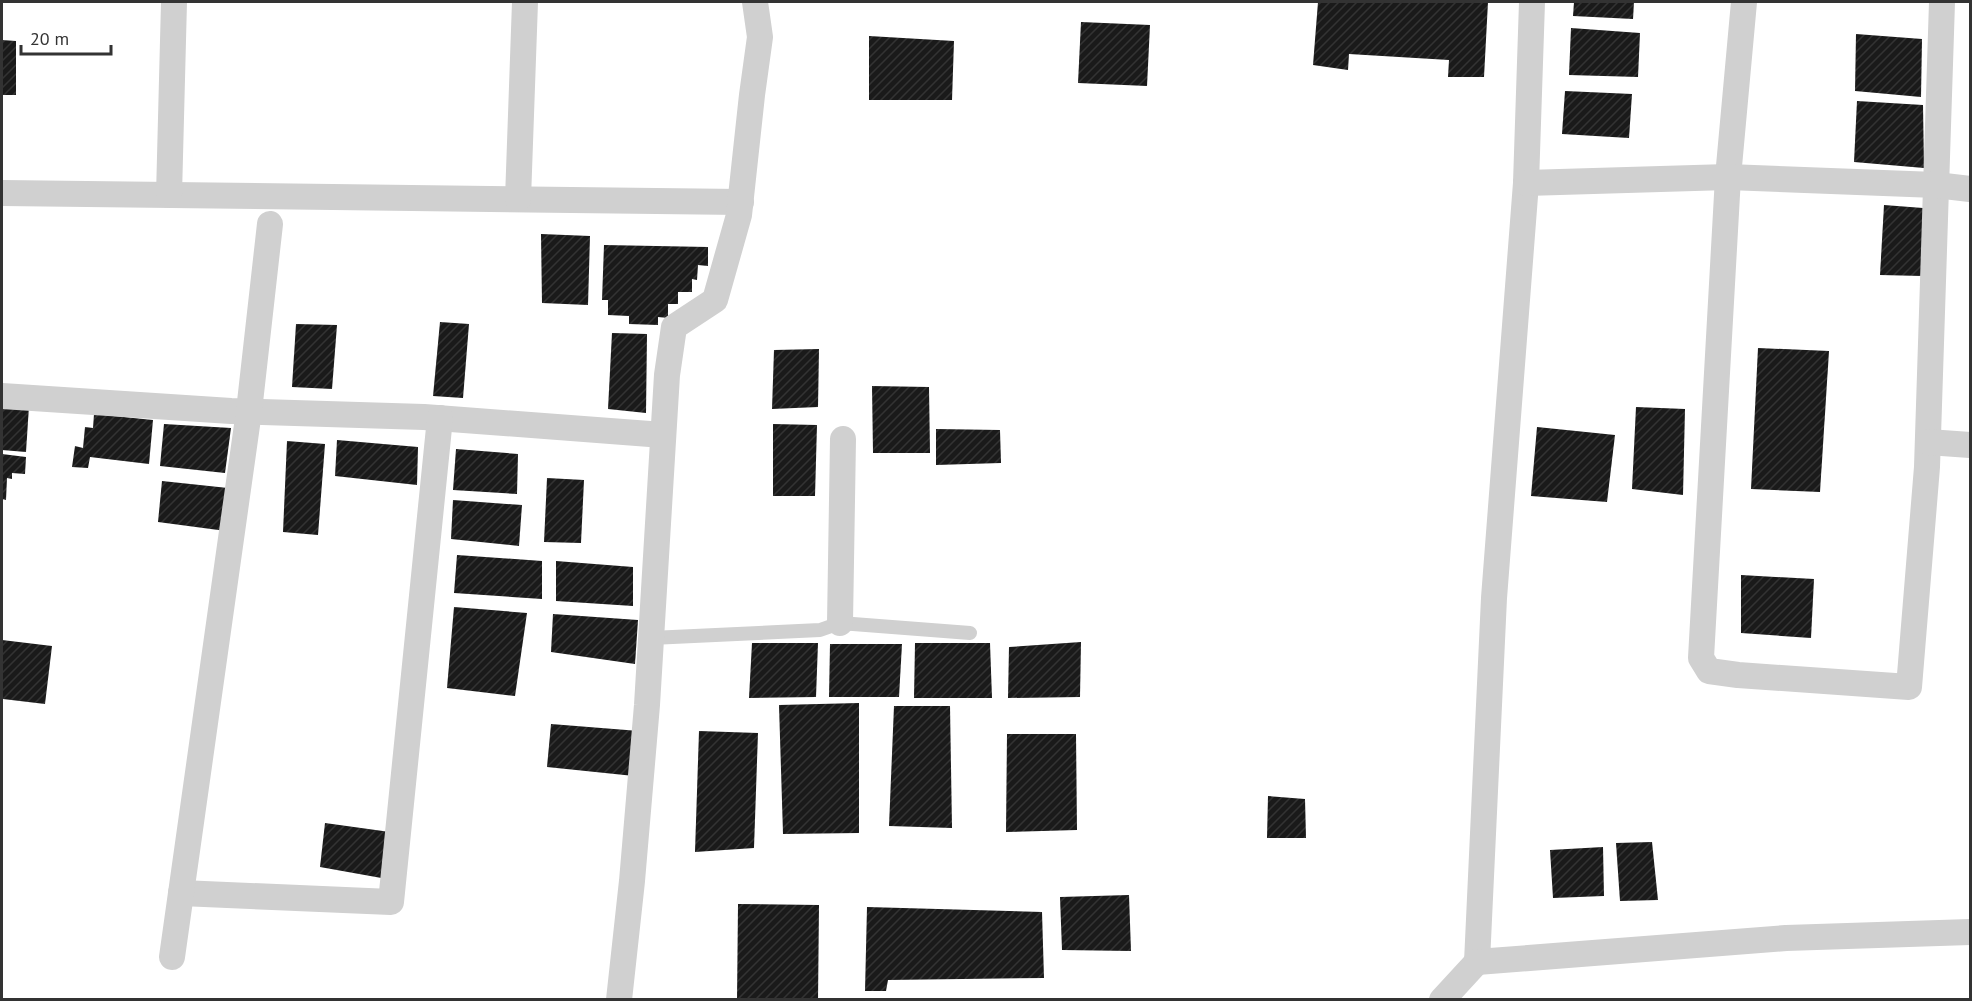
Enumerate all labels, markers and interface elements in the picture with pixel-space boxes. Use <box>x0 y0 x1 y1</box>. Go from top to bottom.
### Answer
scale bar <box>21 18 111 56</box>
text: 20 m <box>30 27 69 50</box>

